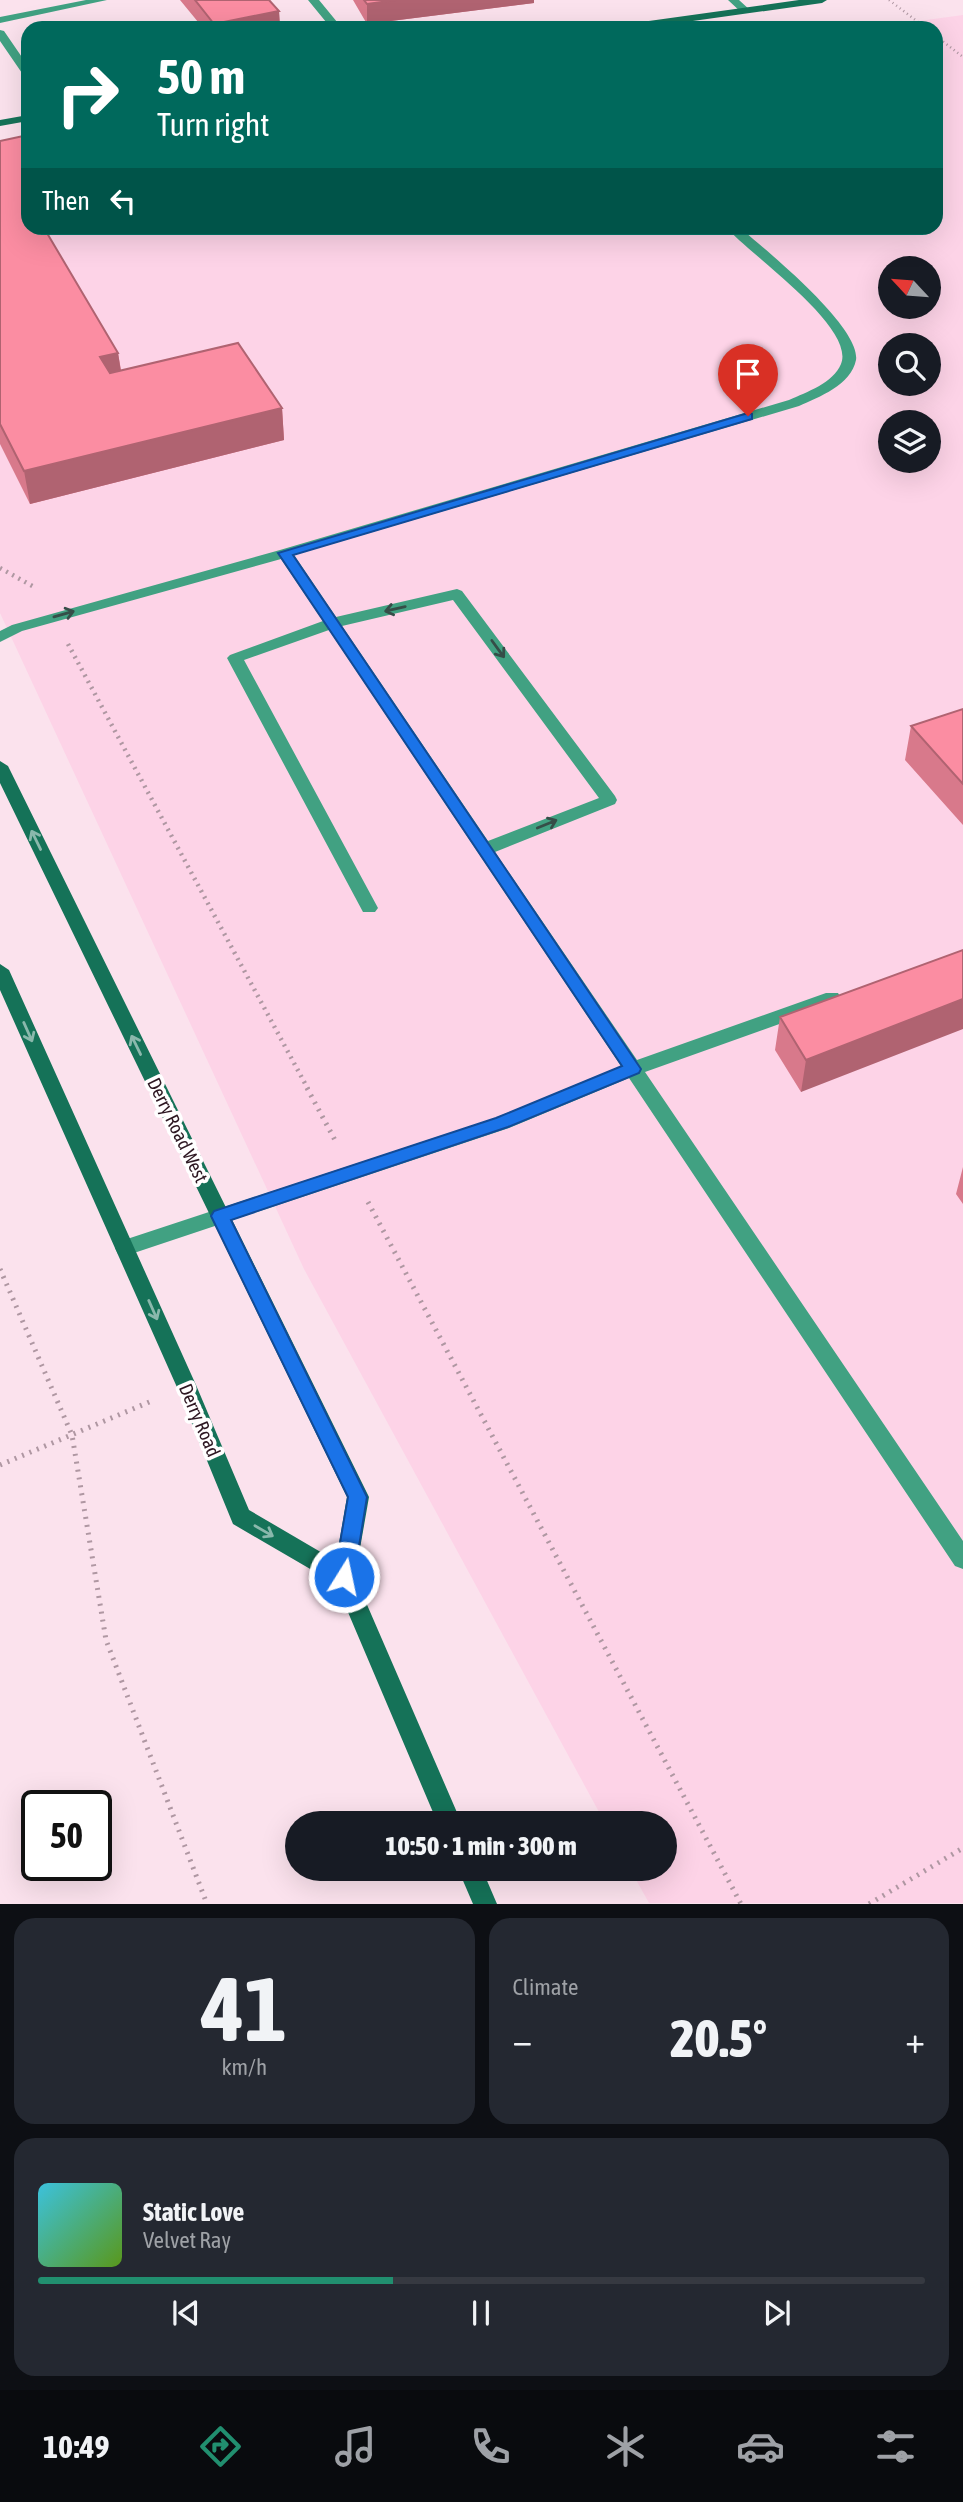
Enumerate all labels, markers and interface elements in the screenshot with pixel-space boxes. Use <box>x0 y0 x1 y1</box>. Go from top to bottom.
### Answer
text: 50 m <box>157 48 245 104</box>
icon: right <box>42 49 133 140</box>
text: Turn right <box>157 106 270 143</box>
icon: left <box>104 182 142 220</box>
text: Then <box>42 186 90 216</box>
north arrow <box>878 256 942 318</box>
map controls <box>878 256 941 473</box>
button: search <box>878 333 941 396</box>
pin <box>718 344 778 416</box>
icon: arrive <box>729 355 767 393</box>
button: layers <box>878 410 941 473</box>
one-way arrow <box>384 602 407 616</box>
one-way arrow <box>53 607 75 620</box>
one-way arrow <box>491 639 505 658</box>
one-way arrow <box>536 817 557 830</box>
one-way arrow <box>29 830 43 851</box>
one-way arrow <box>22 1021 35 1042</box>
one-way arrow <box>129 1035 143 1056</box>
street label: Derry Road West <box>143 1074 213 1186</box>
one-way arrow <box>147 1299 160 1321</box>
street label: Derry Road <box>175 1380 225 1460</box>
one-way arrow <box>254 1524 274 1538</box>
position arrow <box>307 1540 381 1614</box>
speed limit sign: 50 <box>21 1790 112 1881</box>
text: 10:50 · 1 min · 300 m <box>385 1831 577 1861</box>
text: 41 <box>201 1956 287 2060</box>
text: Climate <box>513 1974 578 2000</box>
text: 20.5° <box>670 2008 767 2068</box>
text: − <box>513 2018 532 2061</box>
text: + <box>905 2018 925 2061</box>
text: km/h <box>221 2054 267 2080</box>
text: Static Love <box>143 2197 244 2227</box>
text: Velvet Ray <box>143 2227 231 2253</box>
icon: previous <box>167 2294 205 2332</box>
icon: pause <box>462 2294 500 2332</box>
icon: next <box>758 2294 796 2332</box>
icon: directions <box>196 2422 245 2471</box>
icon: music <box>331 2422 380 2471</box>
icon: phone <box>466 2422 515 2471</box>
icon: climate <box>601 2422 650 2471</box>
icon: car <box>736 2422 785 2471</box>
icon: filters <box>871 2422 920 2471</box>
text: 10:49 <box>43 2428 110 2465</box>

